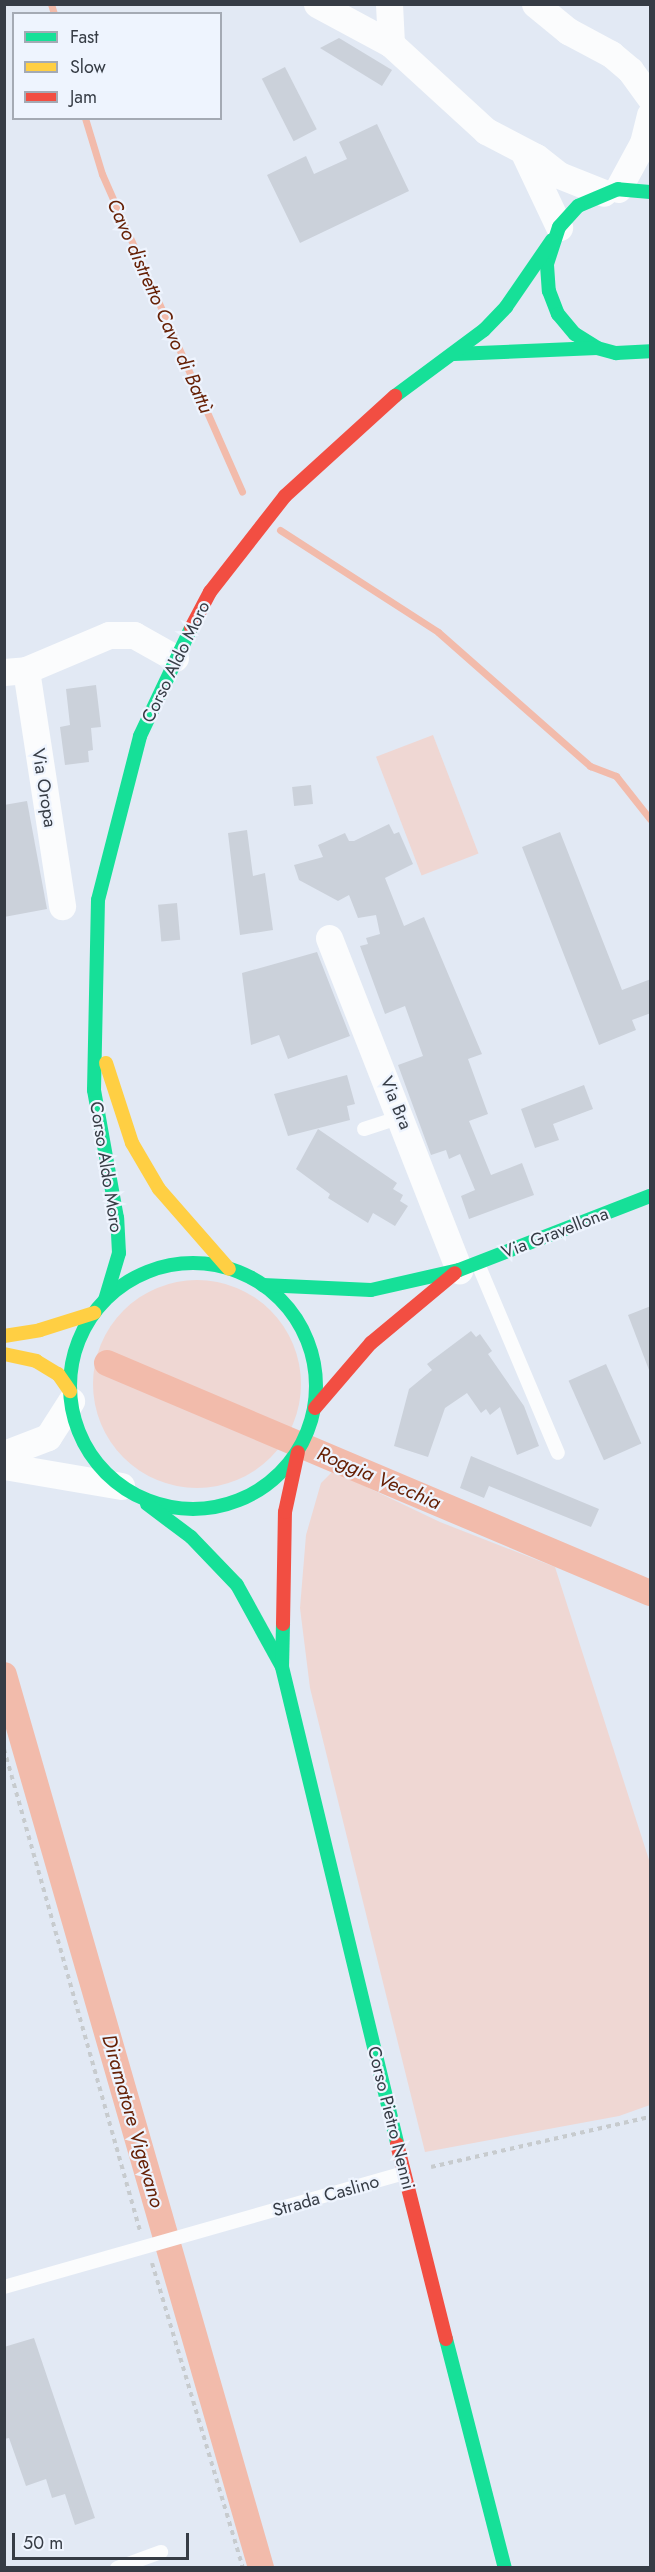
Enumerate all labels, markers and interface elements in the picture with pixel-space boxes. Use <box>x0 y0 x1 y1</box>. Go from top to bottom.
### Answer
legend <box>12 12 222 120</box>
text: Fast <box>70 24 99 50</box>
text: Slow <box>70 54 106 80</box>
text: Jam <box>70 84 97 110</box>
water label: Cavo distretto Cavo di Battù <box>102 195 218 417</box>
street label: Corso Aldo Moro <box>137 598 215 726</box>
street label: Via Oropa <box>27 747 61 829</box>
street label: Via Bra <box>376 1073 416 1133</box>
street label: Corso Aldo Moro <box>85 1100 127 1234</box>
street label: Via Gravellona <box>499 1203 611 1263</box>
water label: Roggia Vecchia <box>314 1441 444 1515</box>
water label: Diramatore Vigevano <box>97 2032 169 2210</box>
street label: Corso Pietro Nenni <box>363 2044 419 2192</box>
street label: Strada Caslino <box>270 2171 382 2221</box>
scale bar <box>15 2521 192 2559</box>
text: 50 m <box>23 2530 63 2556</box>

